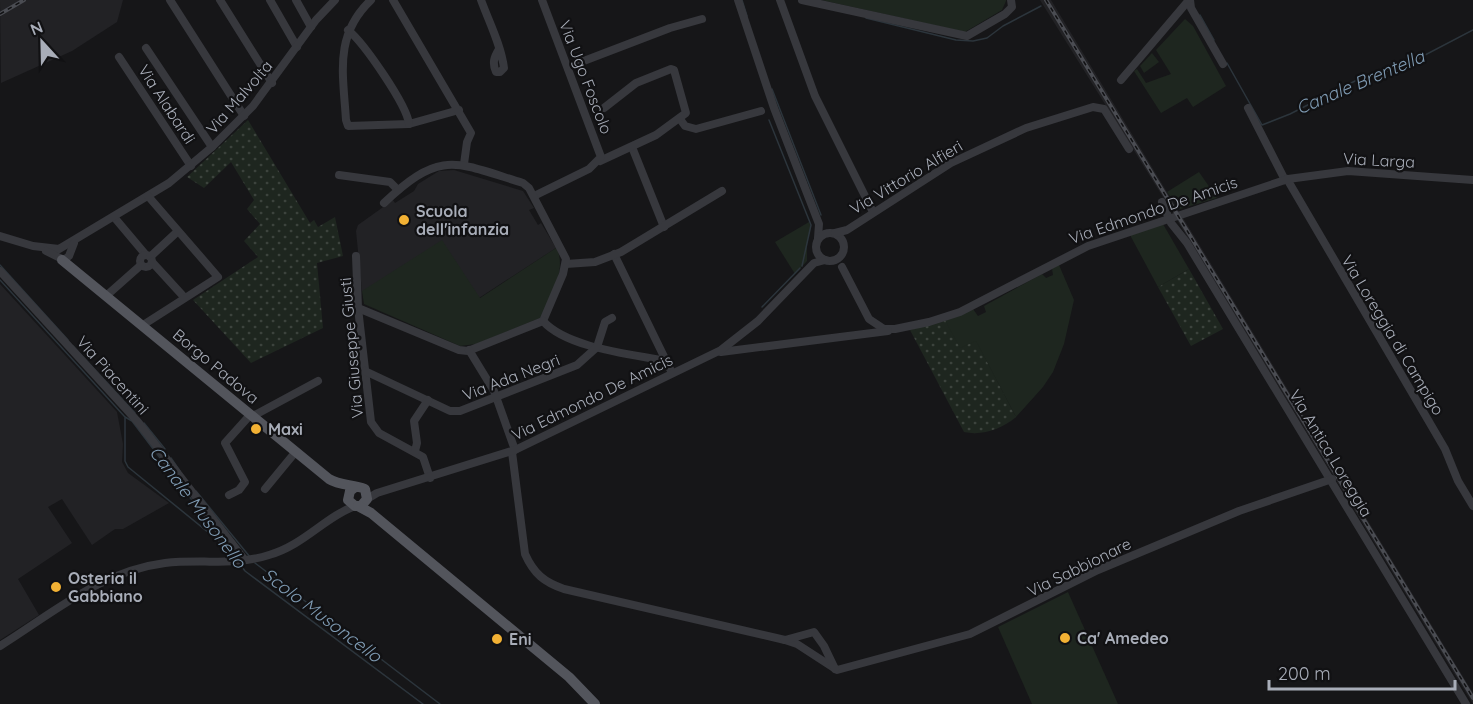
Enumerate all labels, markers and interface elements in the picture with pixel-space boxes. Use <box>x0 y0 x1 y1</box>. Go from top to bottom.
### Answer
north arrow <box>12 12 72 72</box>
text: N <box>27 17 46 40</box>
street label: Via Ugo Foscolo <box>555 17 617 137</box>
water label: Canale Brentella <box>1292 44 1429 119</box>
street label: Via Malvolta <box>202 56 276 138</box>
street label: Via Alabardi <box>134 61 200 147</box>
street label: Via Vittorio Alfieri <box>846 135 966 219</box>
street label: Via Larga <box>1343 148 1415 172</box>
street label: Via Edmondo De Amicis <box>1066 172 1240 248</box>
place label: Scuola dell'infanzia <box>416 201 509 239</box>
marker: Scuola dell'infanzia <box>397 213 411 227</box>
street label: Via Loreggia di Campigo <box>1337 251 1449 419</box>
street label: Via Giuseppe Giusti <box>335 277 367 419</box>
street label: Borgo Padova <box>169 324 263 408</box>
street label: Via Piacentini <box>72 332 154 418</box>
street label: Via Ada Negri <box>460 349 562 405</box>
street label: Via Edmondo De Amicis <box>508 349 676 445</box>
street label: Via Antica Loreggia <box>1285 386 1377 520</box>
place label: Maxi <box>268 419 303 439</box>
marker: Maxi <box>249 422 263 436</box>
water label: Canale Musonello <box>145 441 252 574</box>
street label: Via Sabbionare <box>1024 533 1134 601</box>
water label: Scolo Musoncello <box>258 563 387 668</box>
place label: Osteria il Gabbiano <box>68 568 143 606</box>
marker: Osteria il Gabbiano <box>49 580 63 594</box>
place label: Ca' Amedeo <box>1077 628 1169 648</box>
place label: Eni <box>509 629 531 649</box>
marker: Ca' Amedeo <box>1058 631 1072 645</box>
marker: Eni <box>490 632 504 646</box>
scale bar <box>1269 653 1455 691</box>
text: 200 m <box>1278 662 1331 685</box>

